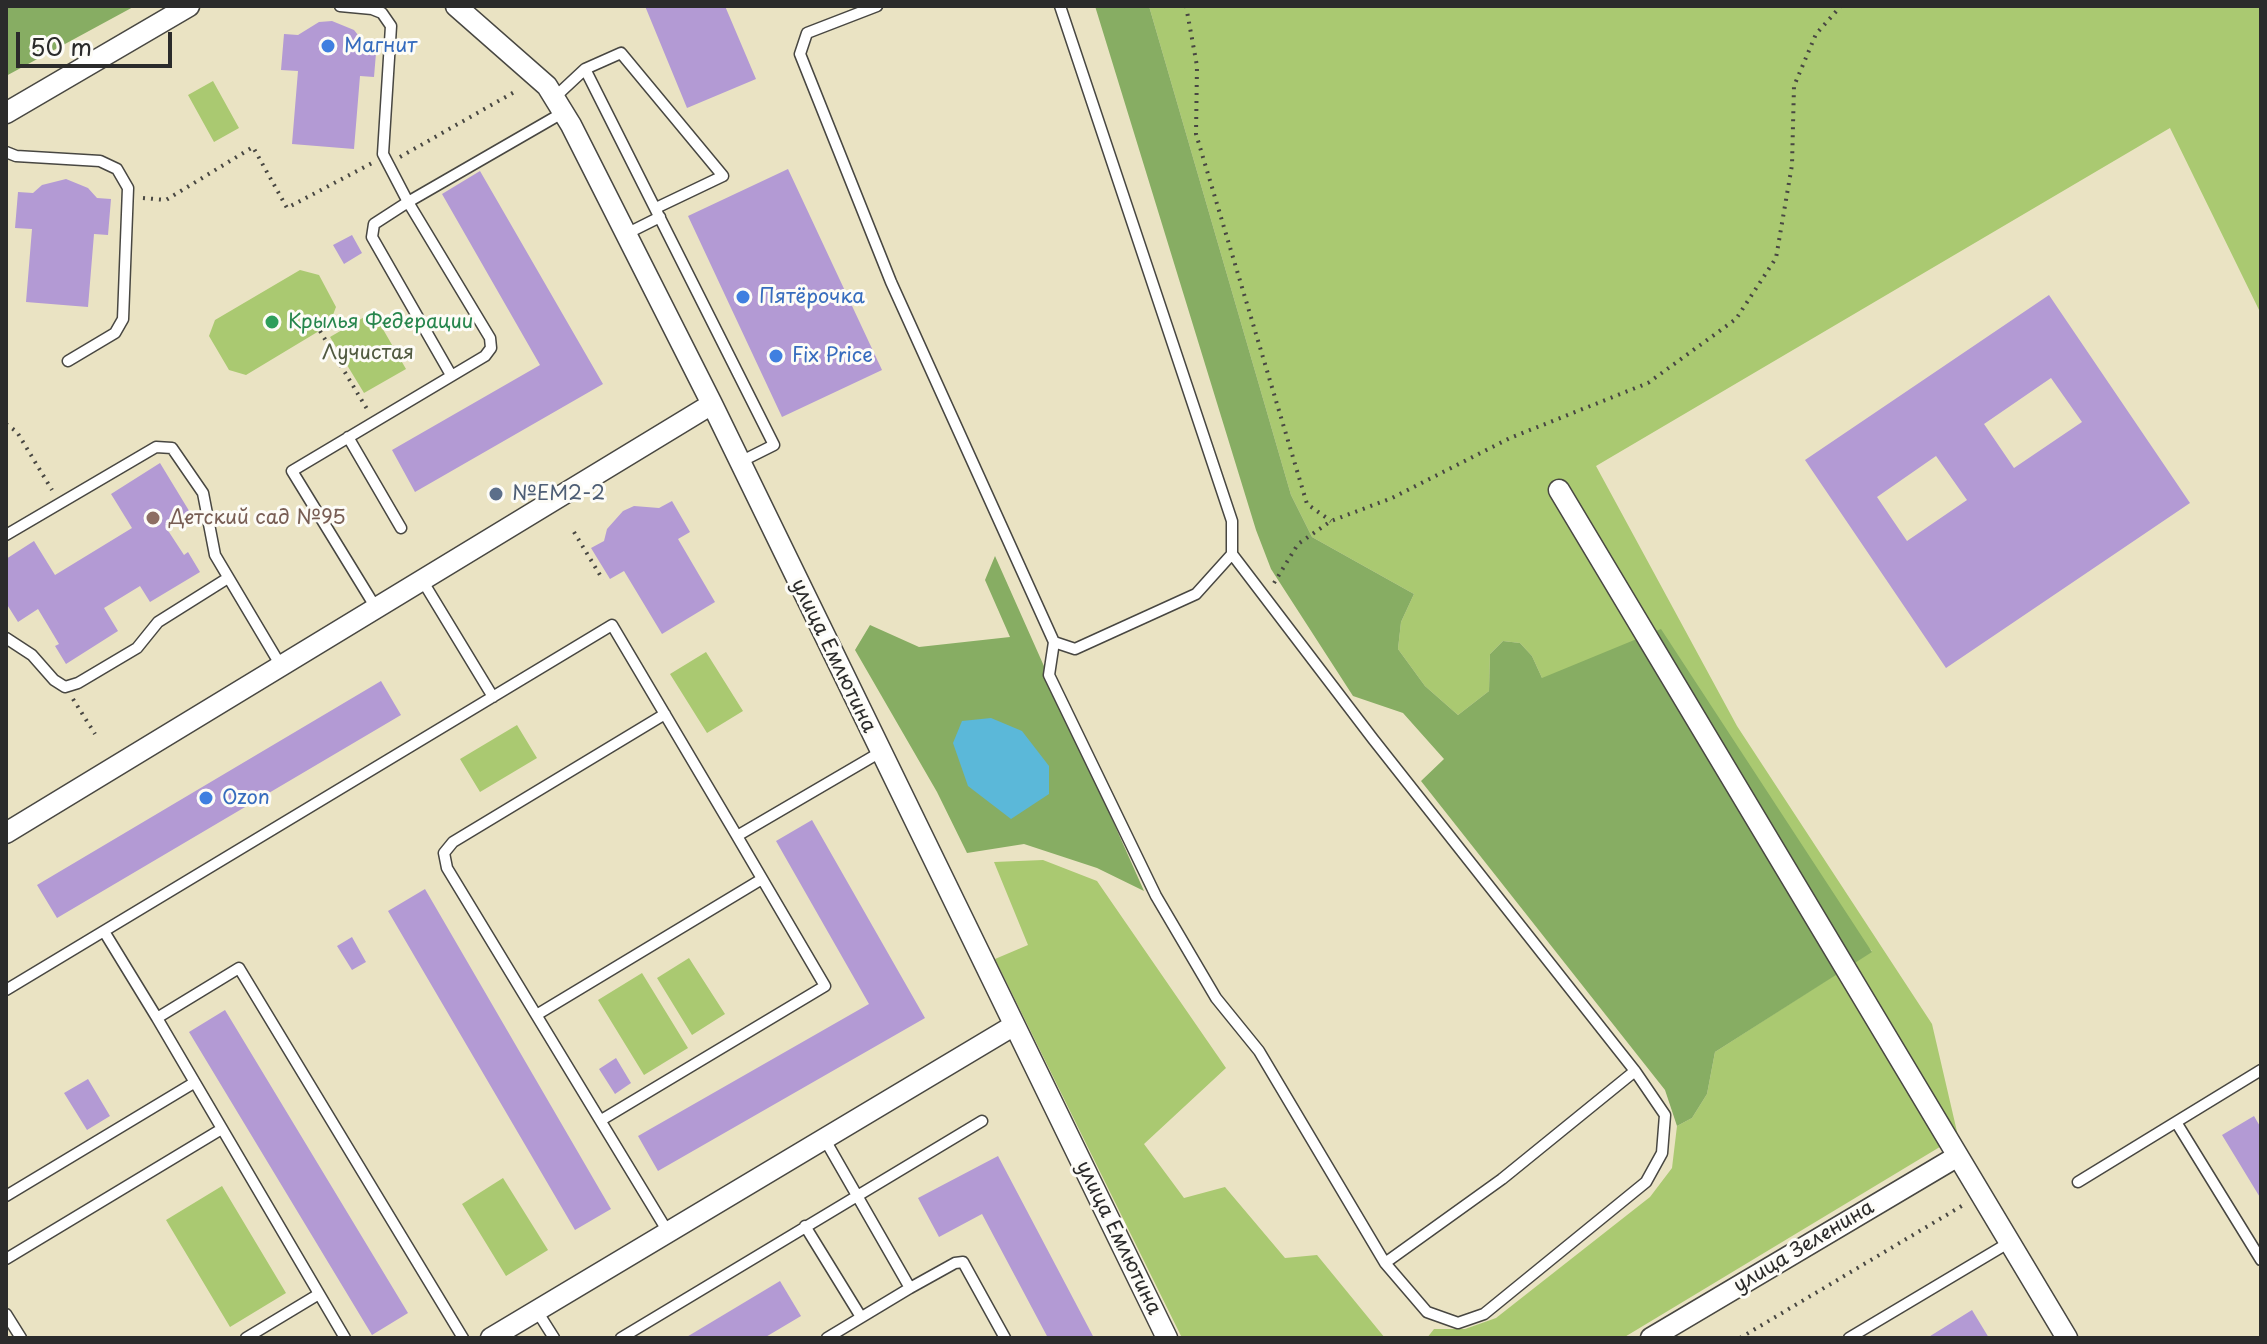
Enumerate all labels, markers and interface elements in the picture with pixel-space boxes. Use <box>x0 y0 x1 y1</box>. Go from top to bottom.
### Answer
scale bar <box>20 16 176 66</box>
text: 50 m <box>30 28 92 64</box>
place label: Магнит <box>344 34 417 58</box>
marker: Магнит <box>319 37 337 55</box>
place label: Пятёрочка <box>759 285 865 309</box>
marker: Пятёрочка <box>734 288 752 306</box>
place label: Крылья Федерации <box>288 310 473 334</box>
marker: Крылья Федерации <box>263 313 281 331</box>
park label: Лучистая <box>322 341 414 365</box>
place label: Fix Price <box>792 344 873 368</box>
marker: Fix Price <box>767 347 785 365</box>
place label: №ЕМ2-2 <box>512 482 605 506</box>
marker: №ЕМ2-2 <box>487 485 505 503</box>
place label: Детский сад №95 <box>169 506 346 530</box>
marker: Детский сад №95 <box>144 509 162 527</box>
street label: улица Емлютина <box>785 575 881 737</box>
place label: Ozon <box>222 786 270 810</box>
marker: Ozon <box>197 789 215 807</box>
street label: улица Емлютина <box>1070 1157 1166 1319</box>
street label: улица Зеленина <box>1729 1196 1879 1298</box>

